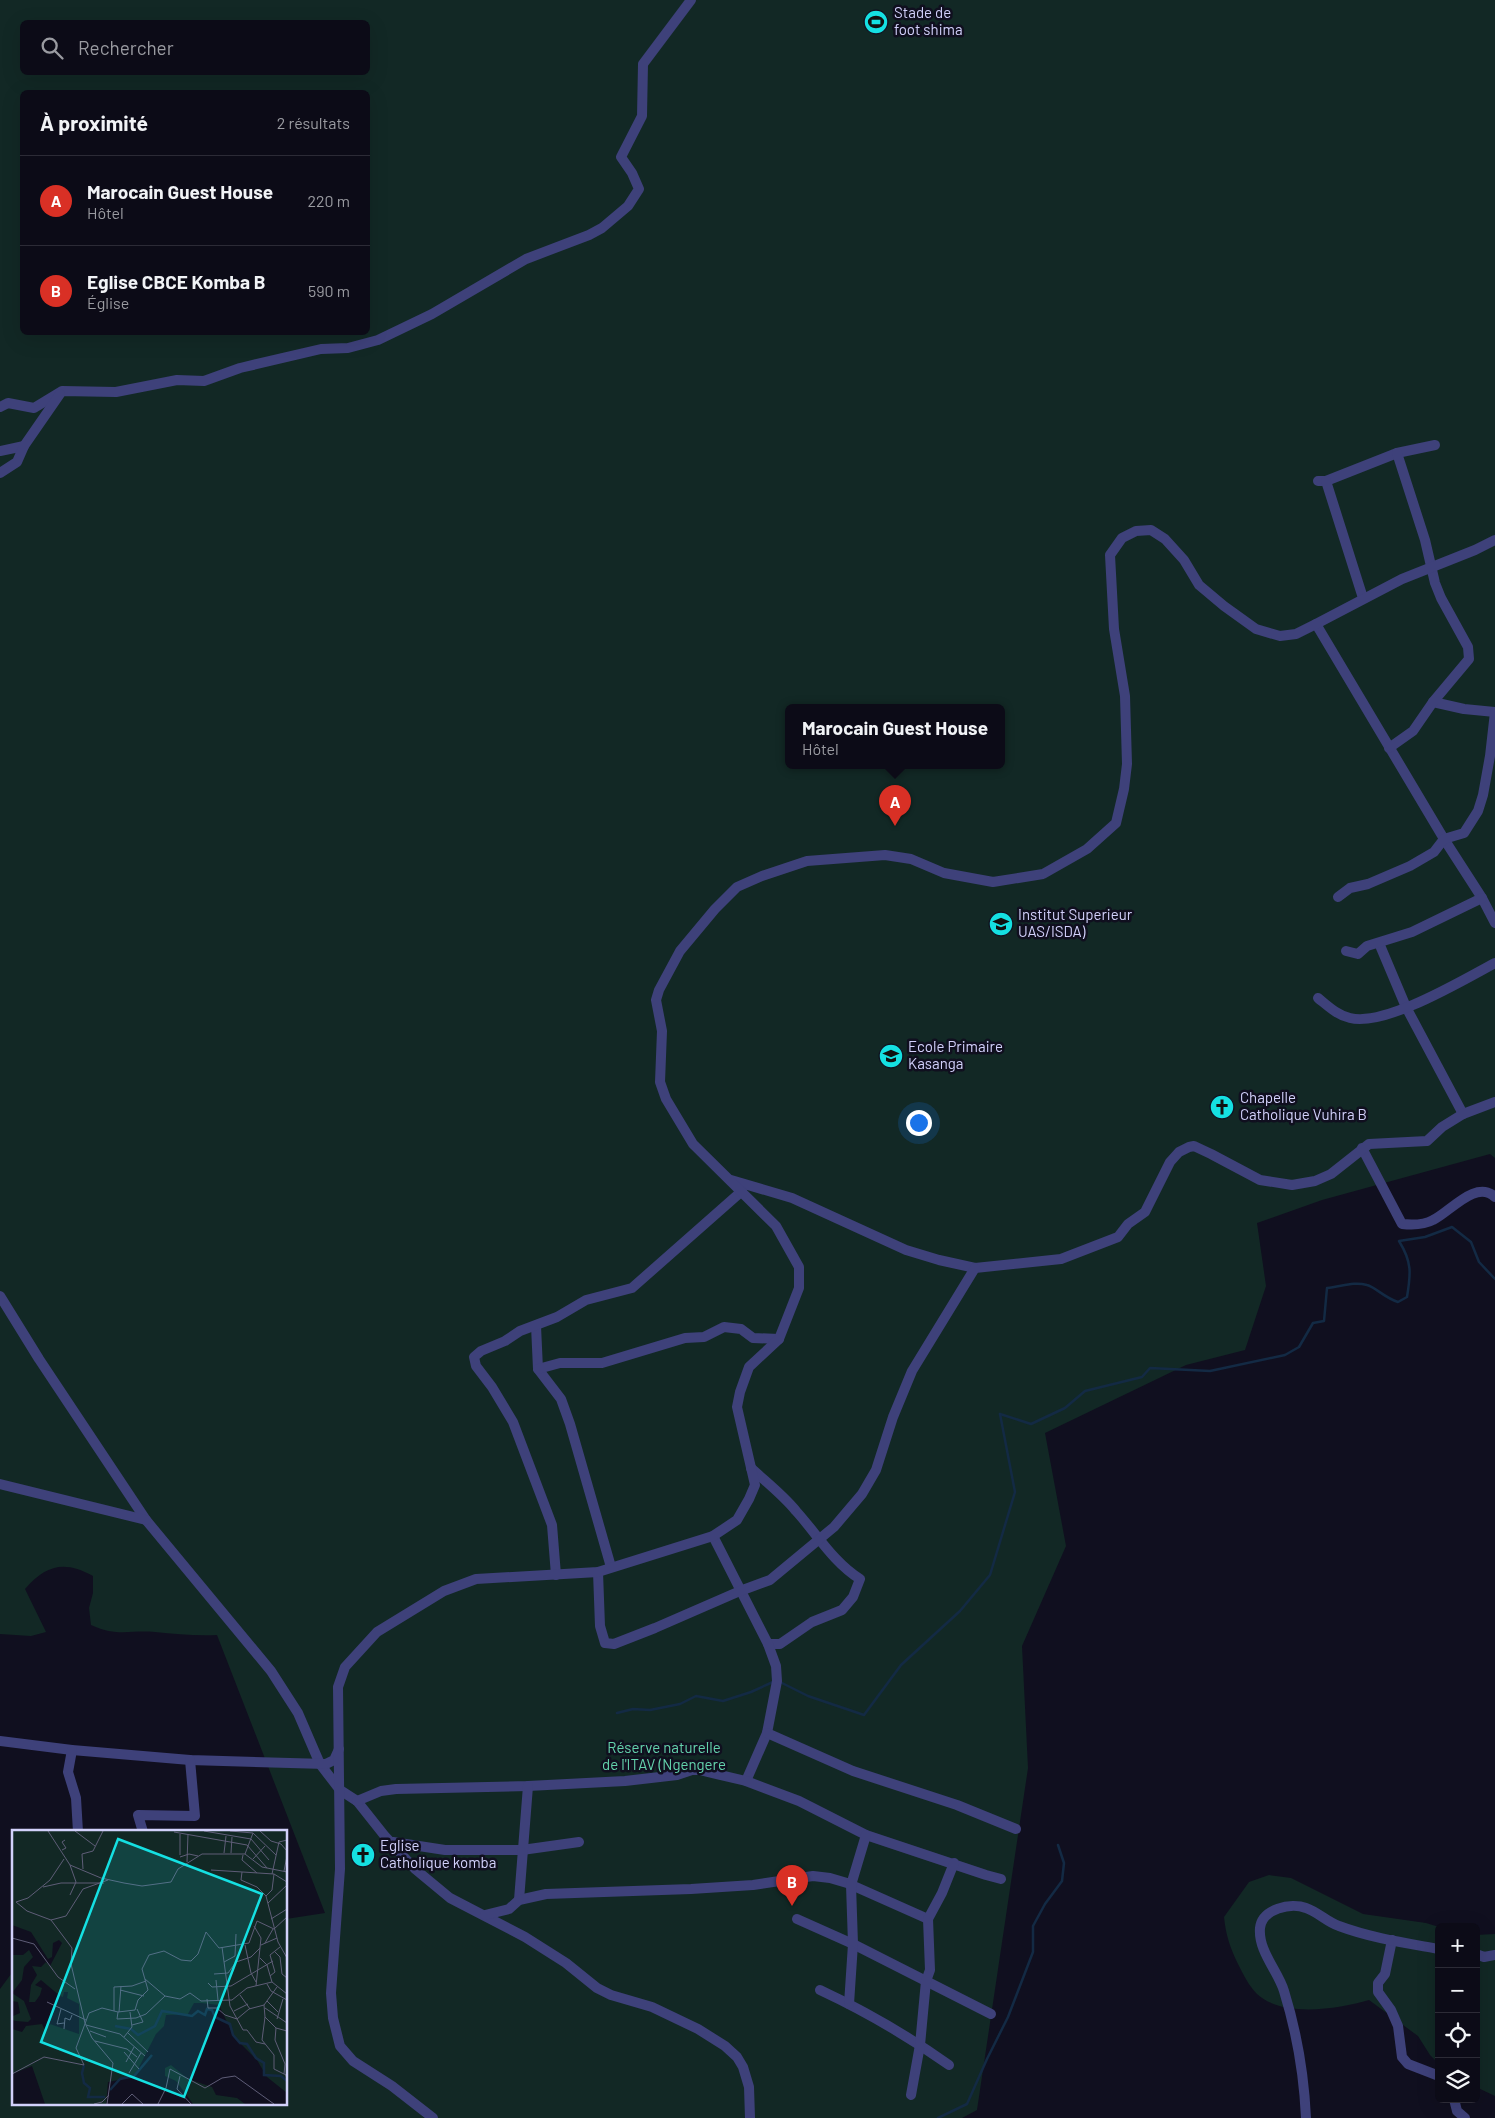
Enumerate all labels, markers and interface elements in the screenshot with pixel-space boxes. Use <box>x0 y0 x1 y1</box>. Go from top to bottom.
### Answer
place label: Stade de foot shima <box>894 3 963 38</box>
sports icon: Stade de foot shima <box>863 9 889 35</box>
search box <box>20 20 370 75</box>
icon: search <box>38 34 66 62</box>
text: Rechercher <box>78 36 174 59</box>
text: À proximité <box>40 110 148 135</box>
text: 2 résultats <box>277 113 350 132</box>
text: Marocain Guest House <box>87 180 273 203</box>
text: A <box>51 191 61 210</box>
text: 220 m <box>307 191 350 210</box>
text: Hôtel <box>87 203 124 222</box>
text: Eglise CBCE Komba B <box>87 270 266 293</box>
text: B <box>51 281 61 300</box>
text: 590 m <box>308 281 350 300</box>
text: Église <box>87 293 129 312</box>
popup <box>785 704 1005 769</box>
text: Marocain Guest House <box>802 716 988 739</box>
text: Hôtel <box>802 739 839 758</box>
pin: A <box>879 785 911 826</box>
place label: Institut Superieur UAS/ISDA) <box>1018 905 1133 940</box>
school or university icon: Institut Superieur UAS/ISDA) <box>988 911 1014 937</box>
place label: Ecole Primaire Kasanga <box>908 1037 1003 1072</box>
school or university icon: Ecole Primaire Kasanga <box>878 1043 904 1069</box>
place label: Chapelle Catholique Vuhira B <box>1240 1088 1367 1123</box>
church icon: Chapelle Catholique Vuhira B <box>1209 1094 1235 1120</box>
your location <box>906 1110 932 1136</box>
park label: Réserve naturelle de l'ITAV (Ngengere <box>602 1738 726 1773</box>
inset map <box>12 1830 288 2106</box>
place label: Eglise Catholique komba <box>380 1836 496 1871</box>
church icon: Eglise Catholique komba <box>350 1842 376 1868</box>
pin: B <box>776 1865 808 1906</box>
map controls <box>1435 1923 1480 2103</box>
button: + <box>1435 1923 1480 1968</box>
button: − <box>1435 1968 1480 2013</box>
button: locate <box>1435 2013 1480 2058</box>
button: layers <box>1435 2058 1480 2103</box>

